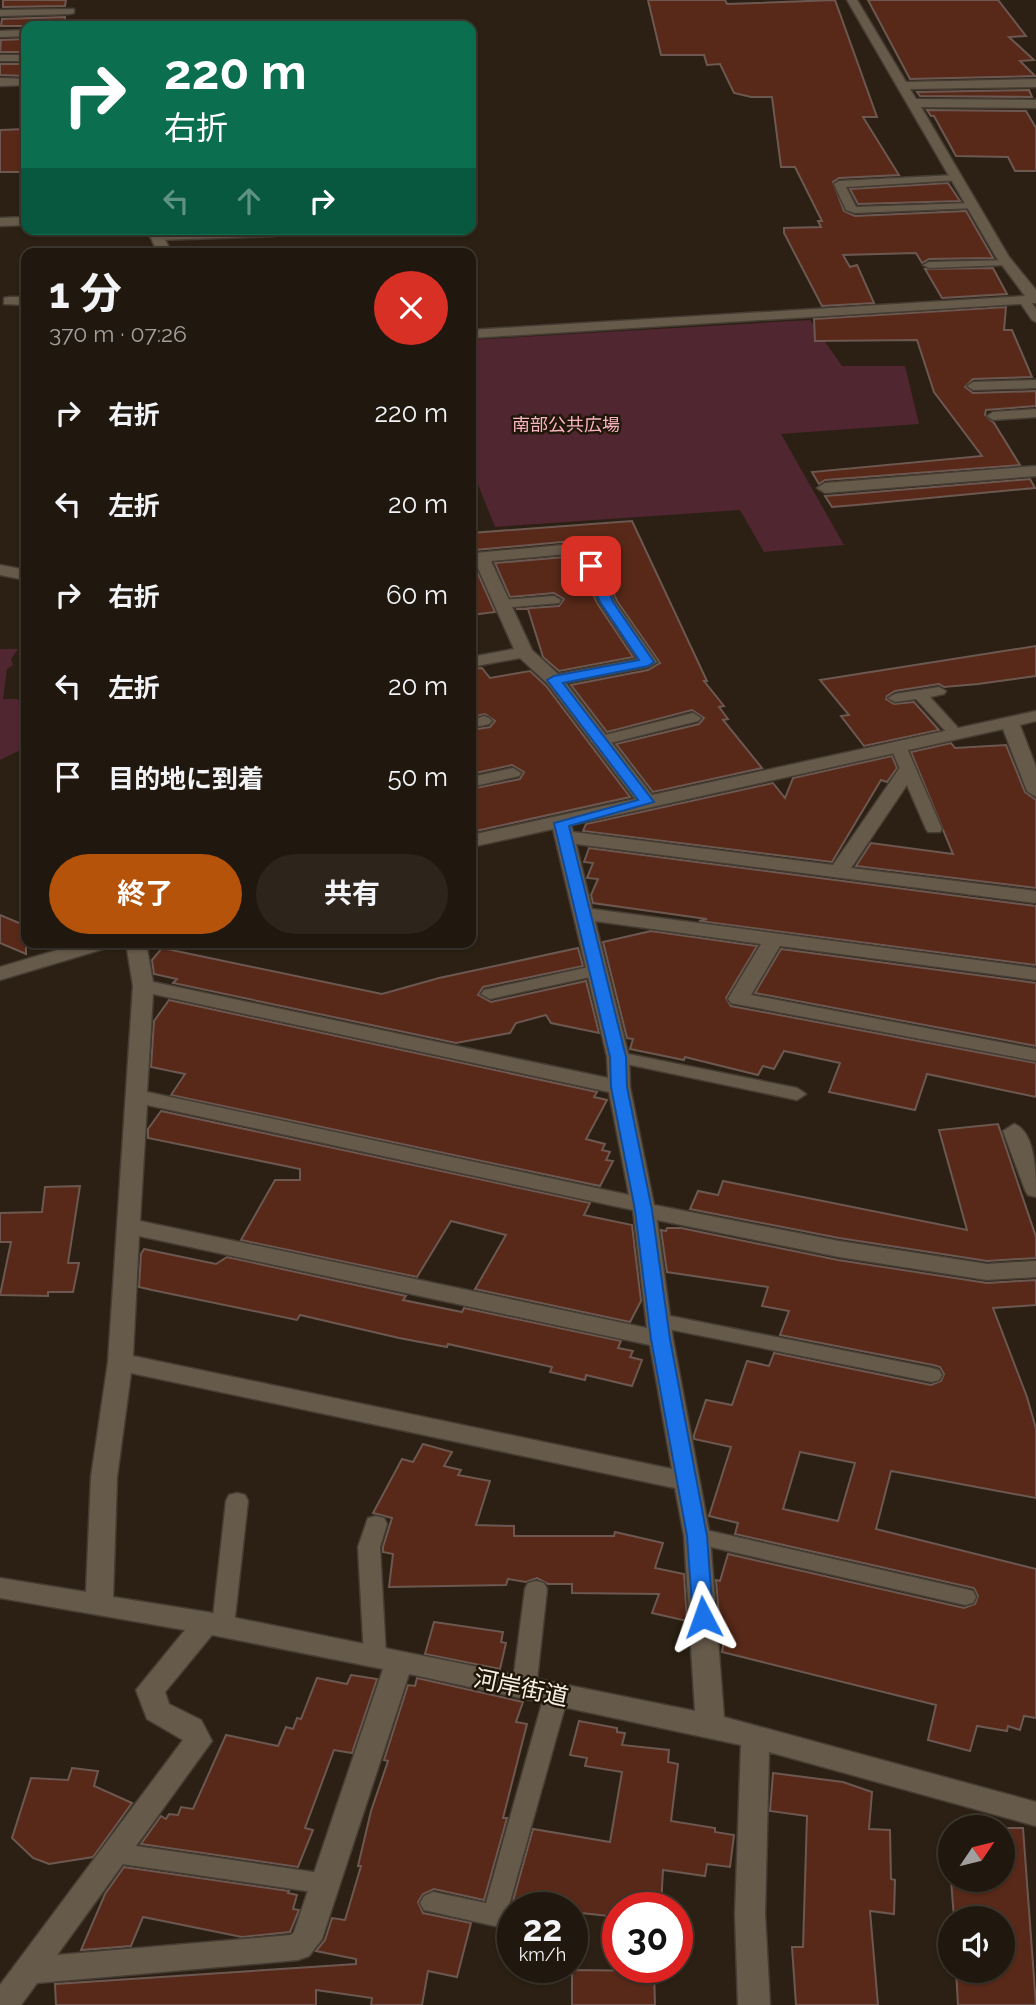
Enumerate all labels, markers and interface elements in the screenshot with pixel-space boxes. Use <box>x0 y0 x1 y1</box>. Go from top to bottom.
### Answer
text: 220 m <box>164 43 307 100</box>
icon: right <box>49 49 140 140</box>
text: 右折 <box>164 109 228 146</box>
icon: left <box>157 182 195 220</box>
icon: ahead <box>230 182 268 220</box>
icon: right <box>303 182 341 220</box>
text: 1 分 <box>49 269 122 318</box>
button: close <box>374 271 448 345</box>
text: 370 m · 07:26 <box>49 320 187 347</box>
icon: right <box>49 394 87 432</box>
text: 220 m <box>374 398 448 428</box>
text: 右折 <box>108 400 160 430</box>
park label: 南部公共広場 <box>512 414 620 435</box>
icon: left <box>49 485 87 523</box>
text: 20 m <box>388 489 448 519</box>
text: 左折 <box>108 491 160 521</box>
pin <box>561 536 621 596</box>
icon: arrive <box>572 547 610 585</box>
icon: right <box>49 576 87 614</box>
text: 60 m <box>386 580 448 610</box>
text: 右折 <box>108 582 160 612</box>
icon: left <box>49 667 87 705</box>
text: 20 m <box>388 671 448 701</box>
text: 左折 <box>108 673 160 703</box>
icon: arrive <box>49 758 87 796</box>
text: 50 m <box>387 762 448 792</box>
text: 目的地に到着 <box>108 764 264 794</box>
button: 終了 <box>49 854 242 934</box>
button: 共有 <box>256 854 448 934</box>
position arrow <box>666 1580 740 1654</box>
street label: 河岸街道 <box>471 1663 571 1712</box>
north arrow <box>938 1815 1015 1892</box>
map controls <box>938 1815 1015 1983</box>
speed limit sign: 30 <box>602 1892 693 1983</box>
button: sound <box>938 1906 1015 1983</box>
text: 22 <box>523 1908 562 1949</box>
text: km/h <box>519 1944 566 1965</box>

